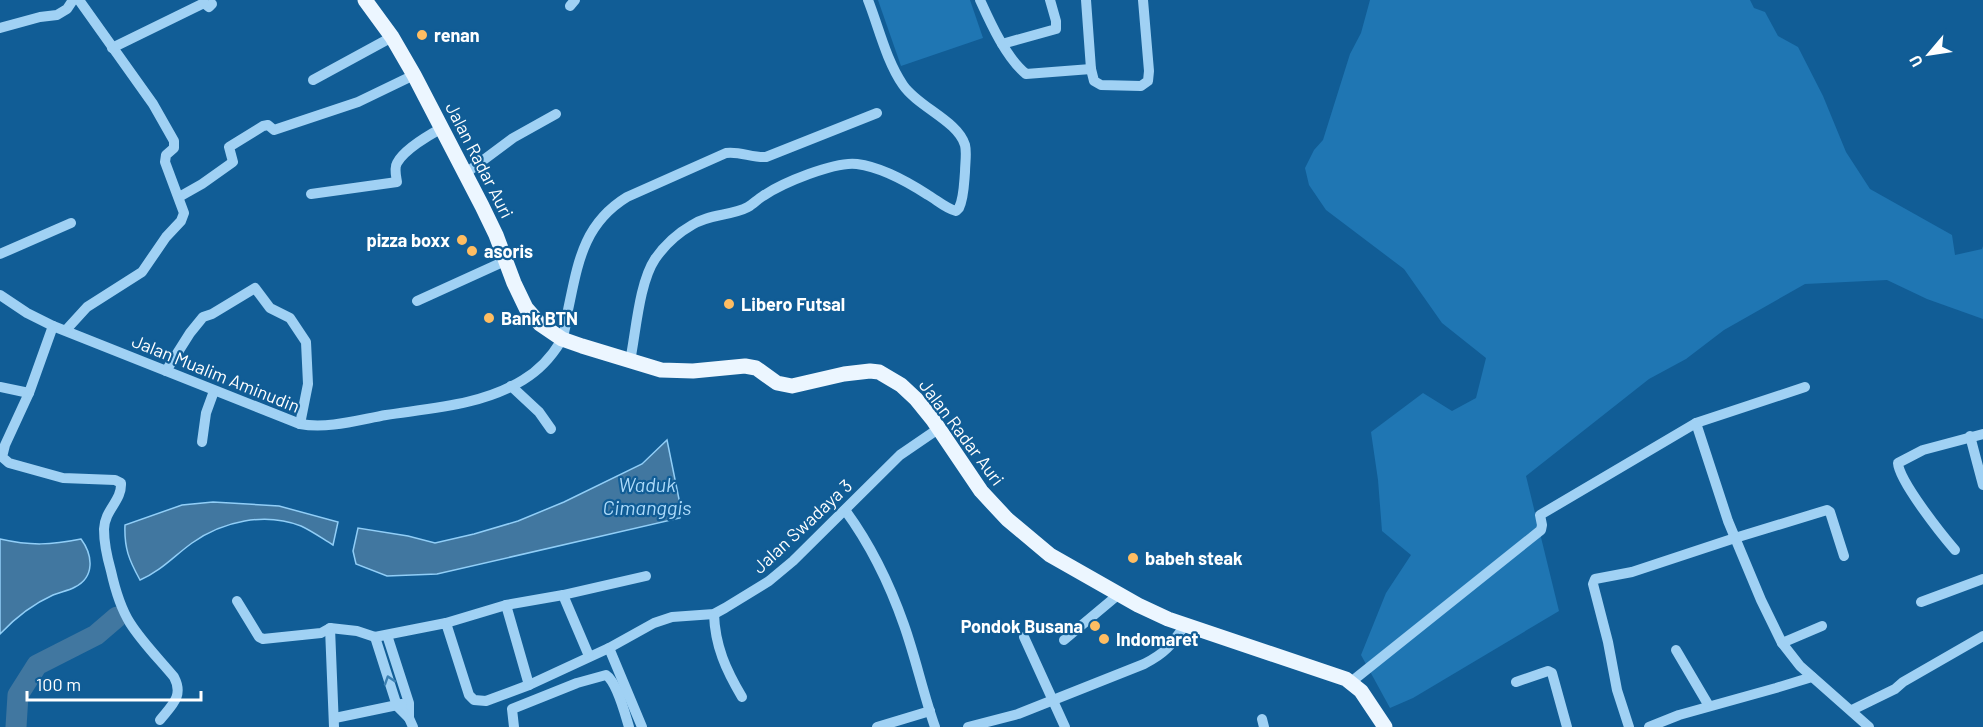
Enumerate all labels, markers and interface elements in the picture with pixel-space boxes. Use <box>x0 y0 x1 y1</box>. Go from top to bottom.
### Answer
place label: renan <box>434 24 480 46</box>
north arrow <box>1899 24 1959 84</box>
marker: renan <box>415 28 429 42</box>
text: U <box>1905 53 1926 71</box>
street label: Jalan Radar Auri <box>441 98 519 222</box>
place label: pizza boxx <box>366 229 450 251</box>
marker: pizza boxx <box>455 233 469 247</box>
place label: asoris <box>484 240 533 262</box>
marker: asoris <box>465 244 479 258</box>
place label: Libero Futsal <box>741 293 845 315</box>
marker: Libero Futsal <box>722 297 736 311</box>
place label: Bank BTN <box>501 307 578 329</box>
marker: Bank BTN <box>482 311 496 325</box>
street label: Jalan Mualim Aminudin <box>129 329 303 417</box>
street label: Jalan Radar Auri <box>915 375 1009 489</box>
water label: Waduk Cimanggis <box>603 472 691 519</box>
street label: Jalan Swadaya 3 <box>748 474 856 578</box>
place label: babeh steak <box>1145 547 1243 569</box>
marker: babeh steak <box>1126 551 1140 565</box>
place label: Pondok Busana <box>961 615 1083 637</box>
marker: Pondok Busana <box>1088 619 1102 633</box>
place label: Indomaret <box>1116 628 1199 650</box>
marker: Indomaret <box>1097 632 1111 646</box>
scale bar <box>27 664 201 702</box>
text: 100 m <box>36 673 81 695</box>
one-way arrow <box>383 675 396 686</box>

